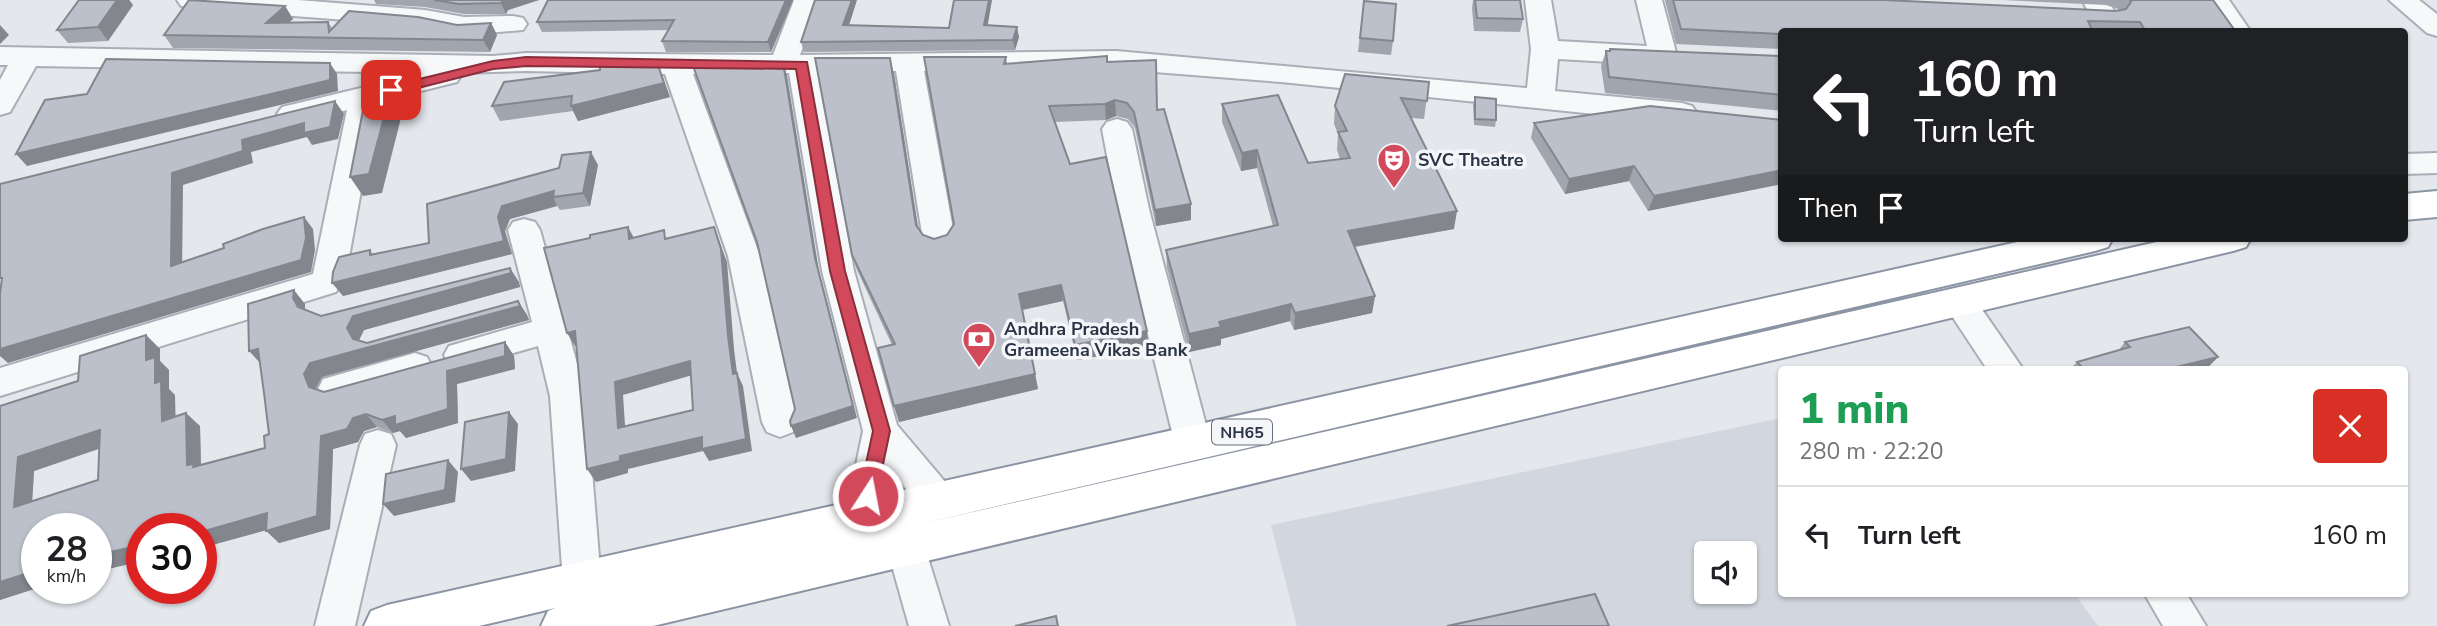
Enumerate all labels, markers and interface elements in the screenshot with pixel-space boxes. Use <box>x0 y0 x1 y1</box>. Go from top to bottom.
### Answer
text: 160 m <box>1914 46 2058 113</box>
icon: left <box>1799 56 1890 147</box>
pin <box>361 60 421 120</box>
icon: arrive <box>372 71 410 109</box>
text: Turn left <box>1914 110 2034 153</box>
theatre icon: SVC Theatre <box>1375 141 1413 190</box>
place label: SVC Theatre <box>1418 148 1524 172</box>
icon: arrive <box>1872 189 1910 227</box>
text: Then <box>1799 191 1858 226</box>
place label: Andhra Pradesh Grameena Vikas Bank <box>1004 317 1188 362</box>
bank icon: Andhra Pradesh Grameena Vikas Bank <box>960 320 998 369</box>
text: 1 min <box>1799 381 1909 438</box>
button: close <box>2313 389 2387 463</box>
road number: NH65 <box>1212 420 1272 444</box>
text: 280 m · 22:20 <box>1799 436 1944 467</box>
position arrow <box>831 459 905 533</box>
speed limit sign: 30 <box>126 513 217 604</box>
icon: left <box>1799 516 1837 554</box>
text: Turn left <box>1858 518 1961 553</box>
text: 160 m <box>2311 518 2387 553</box>
text: 28 <box>45 526 88 573</box>
map controls <box>1694 541 1757 604</box>
button: sound <box>1694 541 1757 604</box>
text: km/h <box>47 564 86 588</box>

